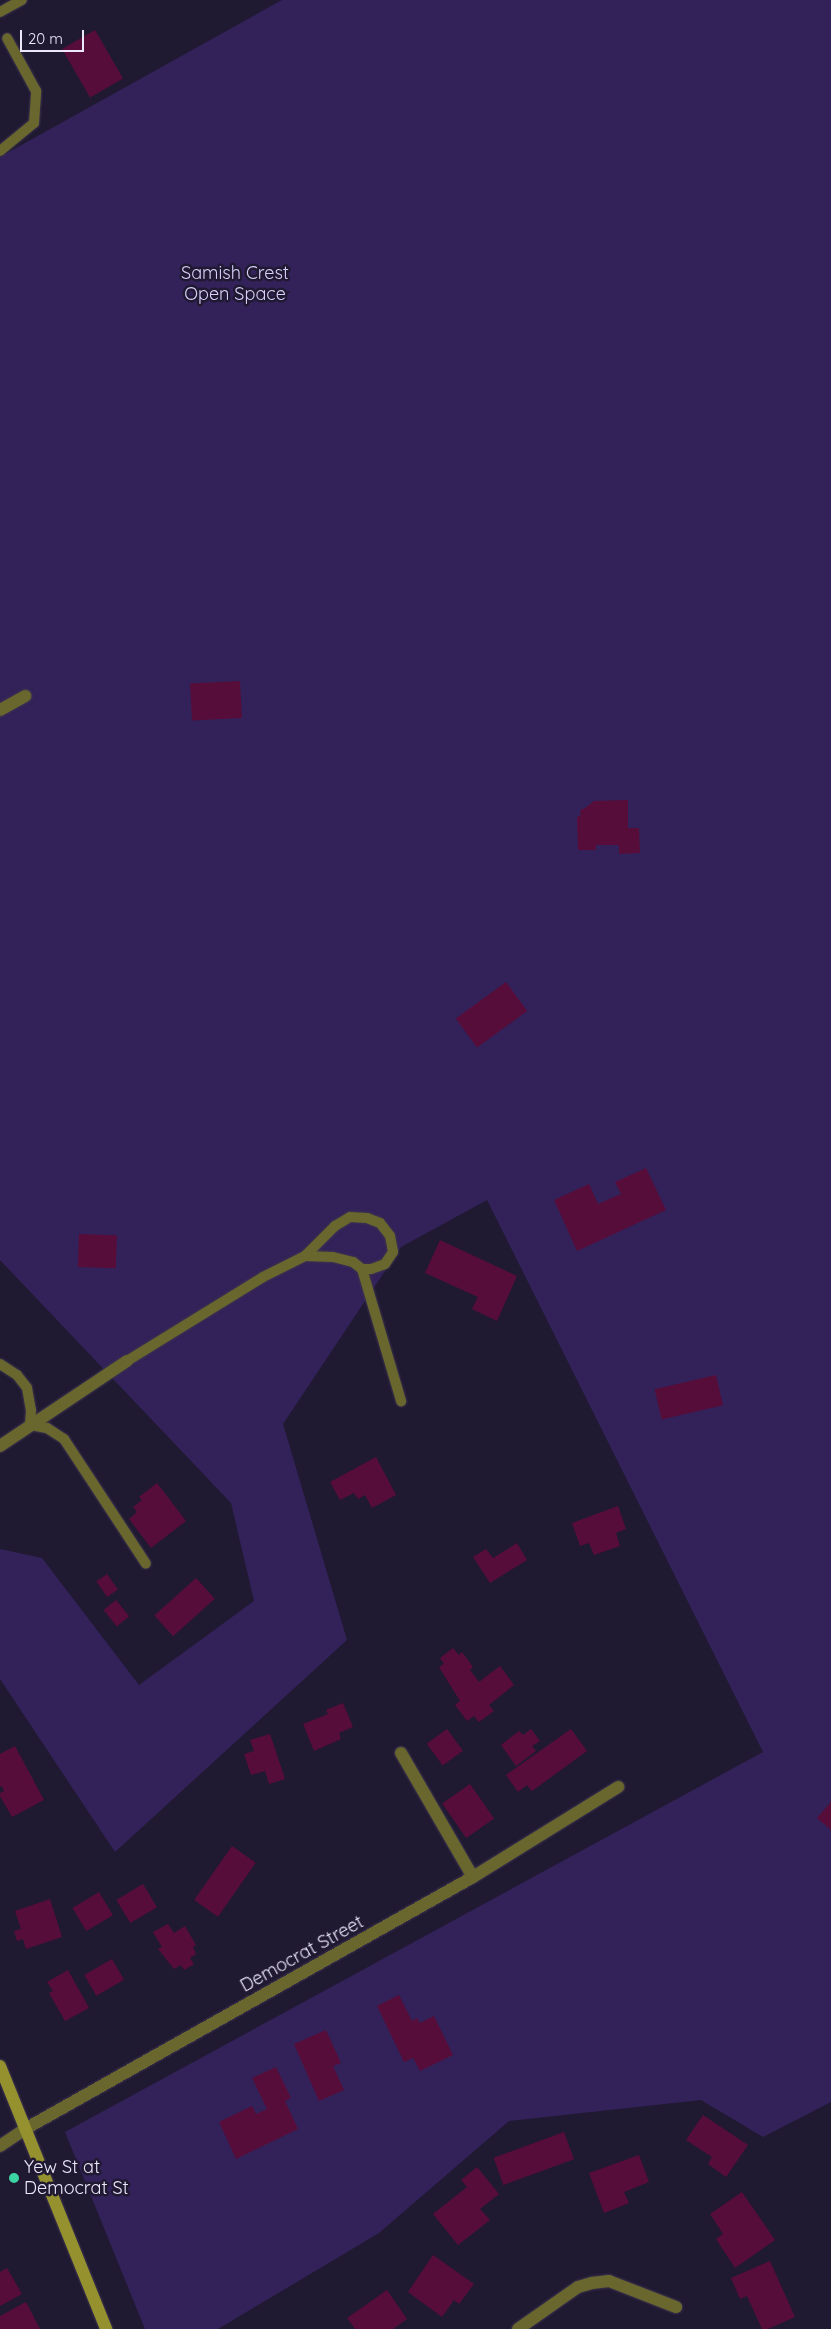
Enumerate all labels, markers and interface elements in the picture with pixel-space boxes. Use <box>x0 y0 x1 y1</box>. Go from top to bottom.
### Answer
scale bar <box>22 20 86 52</box>
text: 20 m <box>28 29 63 48</box>
park label: Samish Crest Open Space <box>181 263 289 306</box>
street label: Democrat Street <box>237 1911 367 1997</box>
place label: Yew St at Democrat St <box>24 2157 129 2200</box>
marker: Yew St at Democrat St <box>8 2172 20 2184</box>

